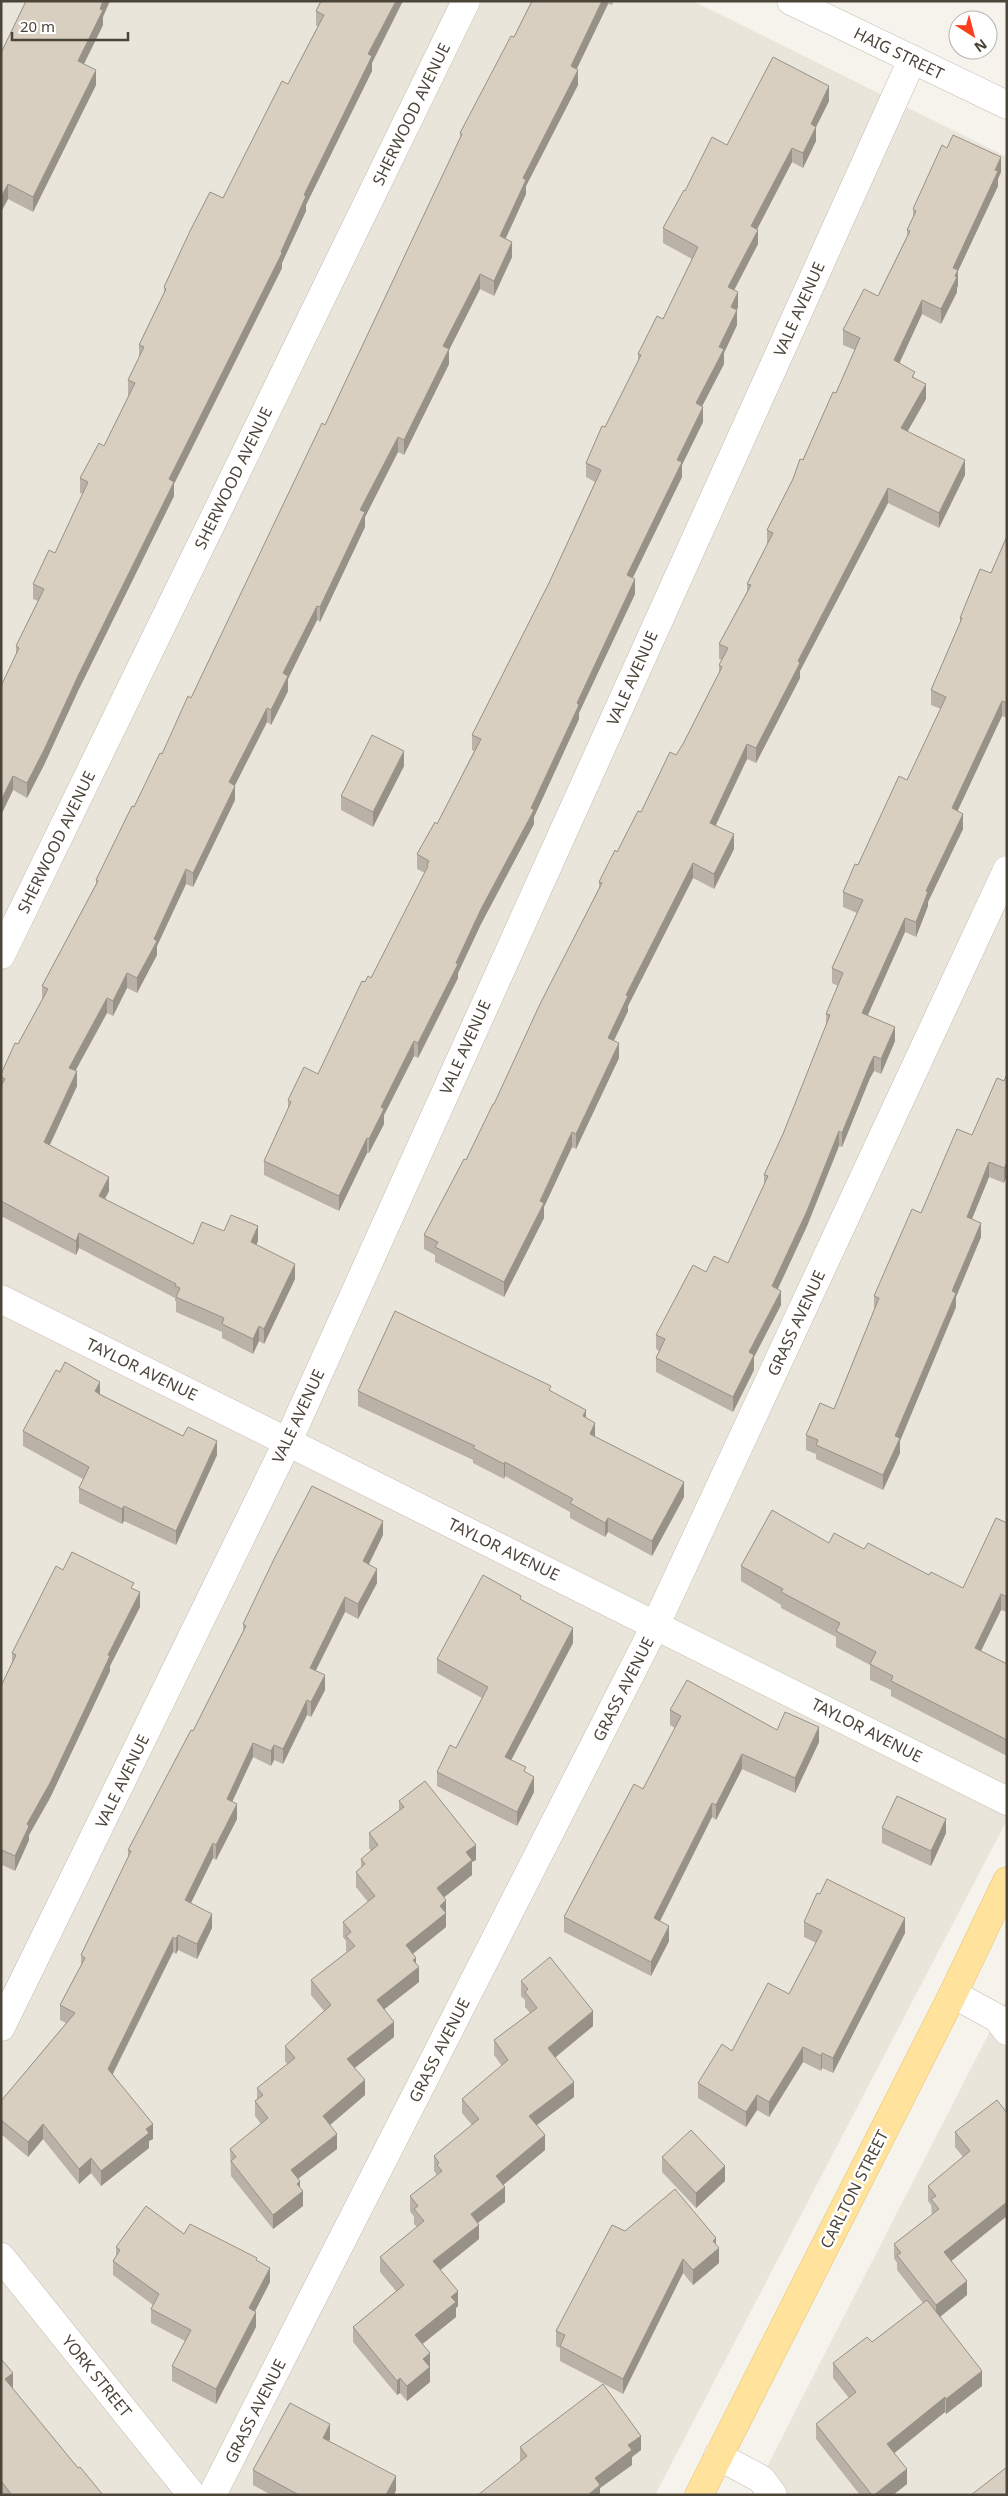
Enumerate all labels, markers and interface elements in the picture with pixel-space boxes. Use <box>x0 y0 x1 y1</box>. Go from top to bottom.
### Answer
scale bar <box>12 10 129 42</box>
north arrow <box>948 10 998 60</box>
text: 20 m <box>20 16 55 36</box>
street label: HAIG STREET <box>850 22 948 84</box>
text: N <box>971 35 991 57</box>
street label: SHERWOOD AVENUE <box>367 39 455 189</box>
street label: VALE AVENUE <box>768 258 830 360</box>
street label: SHERWOOD AVENUE <box>189 403 277 553</box>
street label: VALE AVENUE <box>601 627 663 729</box>
street label: SHERWOOD AVENUE <box>12 767 100 917</box>
street label: VALE AVENUE <box>434 996 496 1098</box>
street label: GRASS AVENUE <box>762 1267 830 1379</box>
street label: TAYLOR AVENUE <box>83 1332 201 1406</box>
street label: VALE AVENUE <box>267 1365 329 1467</box>
street label: TAYLOR AVENUE <box>445 1512 563 1586</box>
street label: GRASS AVENUE <box>587 1633 659 1745</box>
street label: TAYLOR AVENUE <box>808 1693 926 1767</box>
street label: VALE AVENUE <box>90 1731 154 1831</box>
street label: GRASS AVENUE <box>403 1994 475 2106</box>
street label: CARLTON STREET <box>815 2126 893 2252</box>
street label: YORK STREET <box>57 2330 137 2422</box>
street label: GRASS AVENUE <box>219 2355 291 2467</box>

